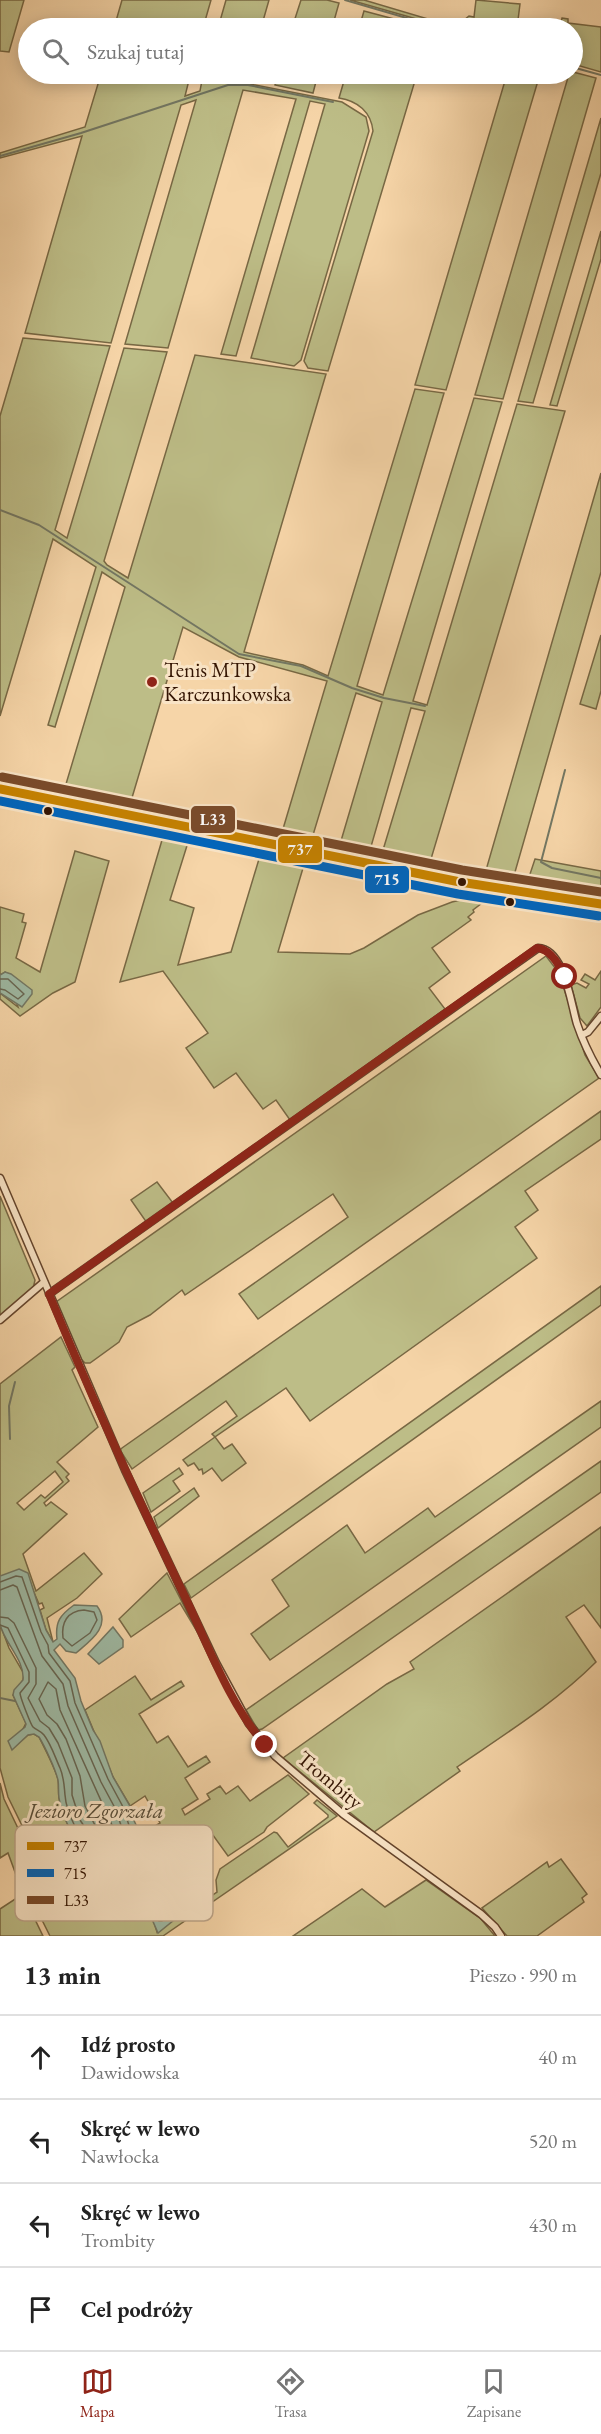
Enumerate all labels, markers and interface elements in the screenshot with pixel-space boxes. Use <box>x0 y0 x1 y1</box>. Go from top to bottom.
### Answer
search box <box>18 18 583 84</box>
icon: search <box>39 35 72 68</box>
text: Szukaj tutaj <box>87 37 184 66</box>
place label: Tenis MTP Karczunkowska <box>164 656 292 707</box>
marker: Tenis MTP Karczunkowska <box>145 675 159 689</box>
unlabelled marker <box>42 805 54 817</box>
line badge: L33 <box>190 805 236 834</box>
text: L33 <box>200 809 226 830</box>
line badge: 737 <box>277 835 323 864</box>
text: 737 <box>287 839 313 860</box>
line badge: 715 <box>364 865 410 894</box>
text: 715 <box>374 869 400 890</box>
unlabelled marker <box>456 876 468 888</box>
unlabelled marker <box>504 896 516 908</box>
route start <box>551 963 577 989</box>
route end <box>251 1731 277 1757</box>
street label: Trombity <box>292 1744 369 1815</box>
water label: Jezioro Zgorzała <box>23 1796 164 1825</box>
legend <box>15 1825 213 1921</box>
text: 737 <box>64 1836 87 1857</box>
text: 715 <box>64 1863 87 1884</box>
text: L33 <box>64 1890 89 1911</box>
text: 13 min <box>24 1958 101 1992</box>
text: Pieszo · 990 m <box>469 1962 577 1988</box>
text: Idź prosto <box>81 2030 175 2059</box>
icon: ahead <box>24 2041 57 2074</box>
text: 40 m <box>538 2044 577 2070</box>
text: Dawidowska <box>81 2059 180 2085</box>
text: Skręć w lewo <box>81 2114 200 2143</box>
icon: left <box>24 2125 57 2158</box>
text: 520 m <box>529 2128 577 2154</box>
text: Nawłocka <box>81 2143 159 2169</box>
text: Skręć w lewo <box>81 2198 200 2227</box>
icon: left <box>24 2209 57 2242</box>
text: 430 m <box>529 2212 577 2238</box>
text: Trombity <box>81 2227 155 2253</box>
icon: arrive <box>24 2293 57 2326</box>
text: Cel podróży <box>81 2295 193 2324</box>
tab: Mapa <box>80 2365 115 2422</box>
tab: Trasa <box>274 2365 307 2422</box>
tab: Zapisane <box>467 2365 521 2422</box>

